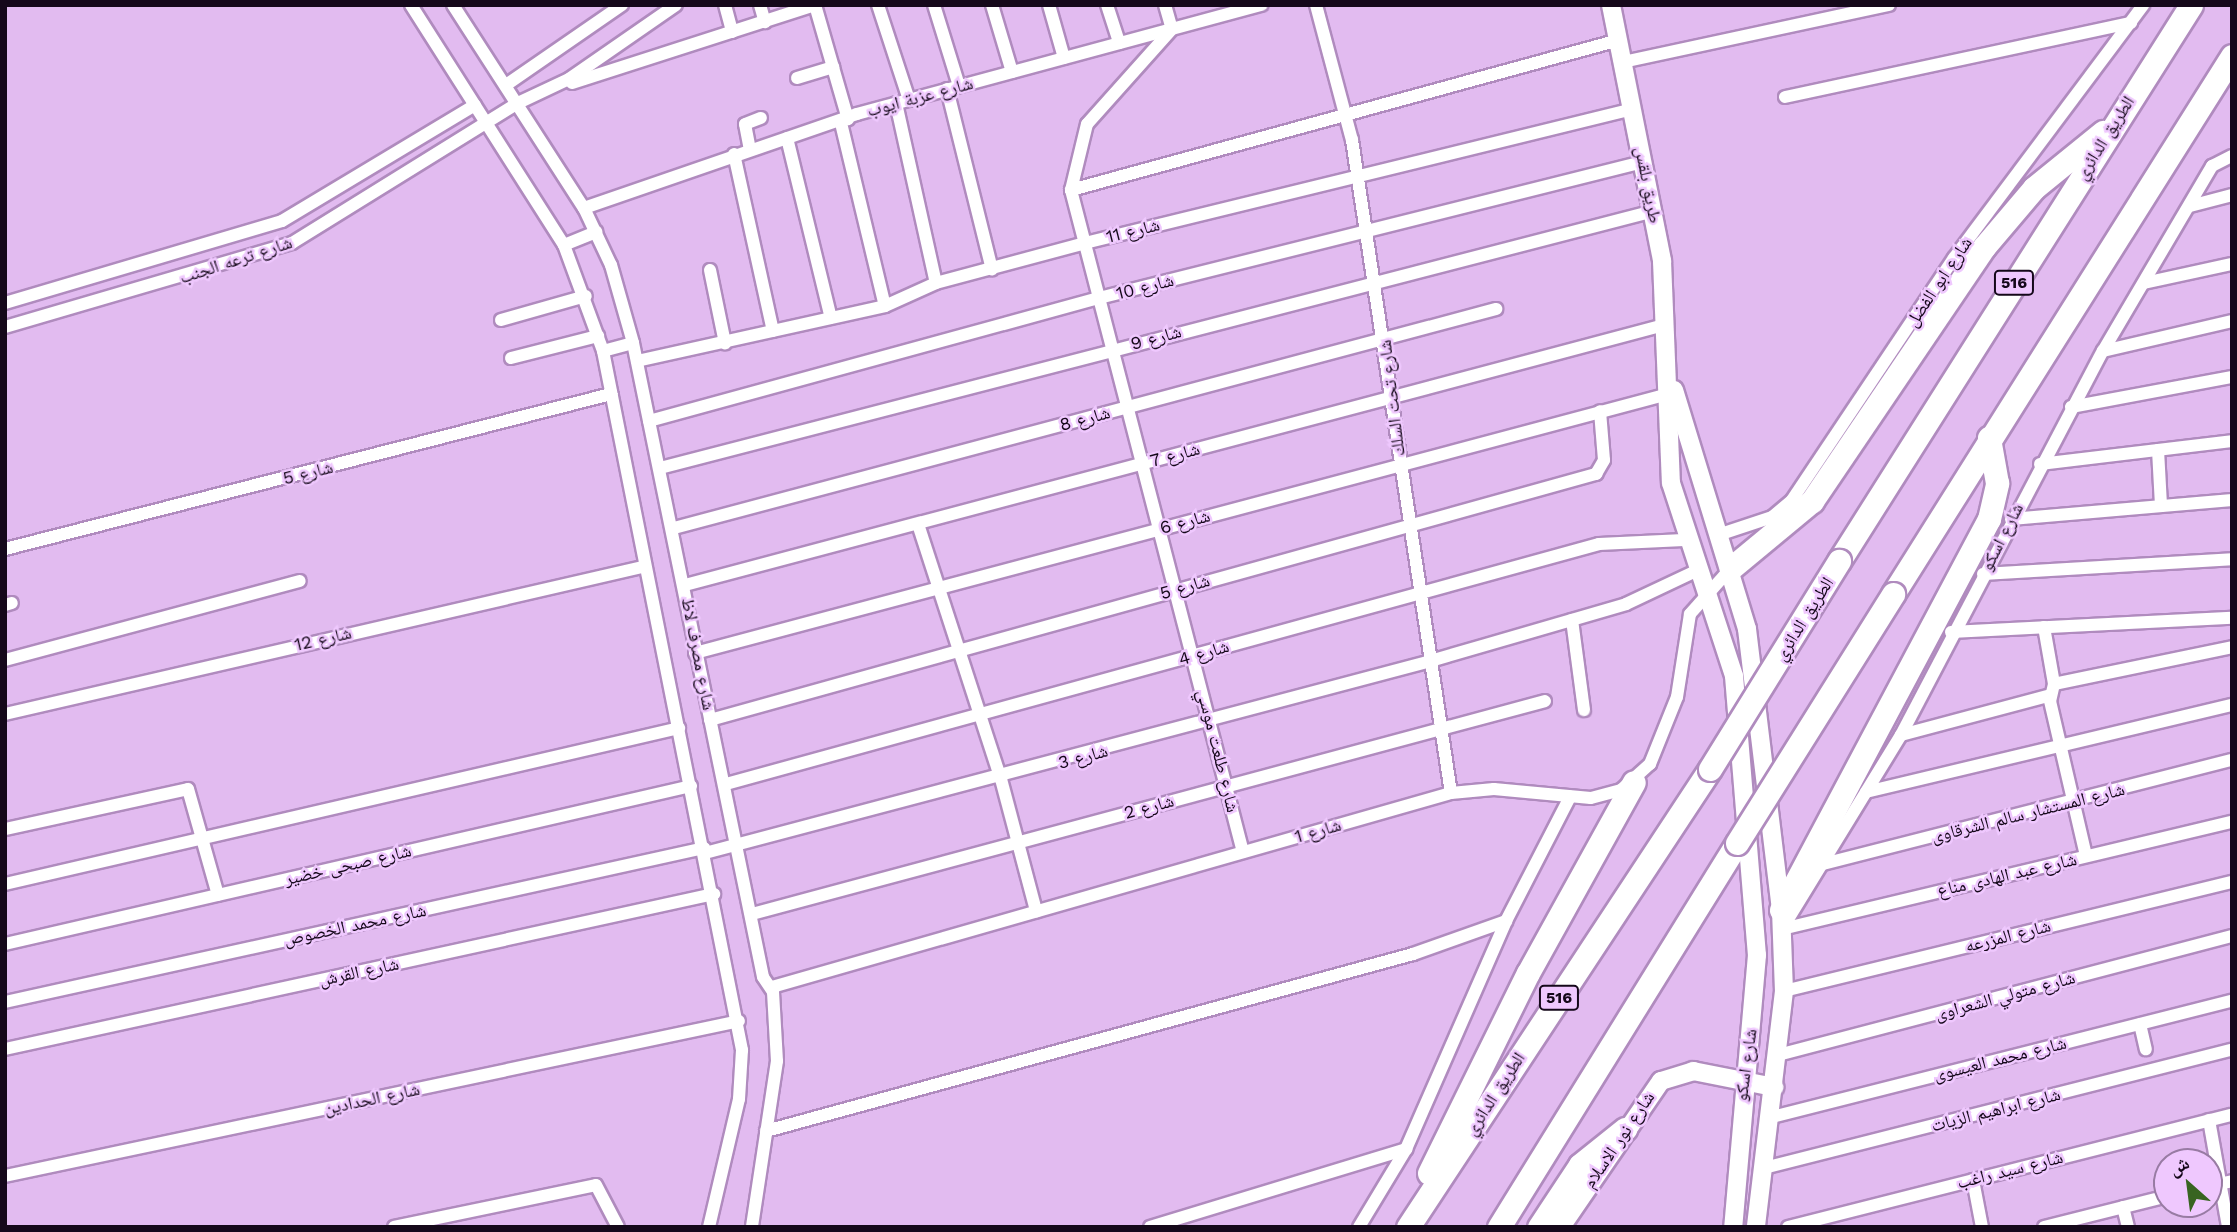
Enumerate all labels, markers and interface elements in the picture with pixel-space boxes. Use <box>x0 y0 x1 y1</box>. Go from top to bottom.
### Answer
street label: شارع عزبة ايوب <box>865 72 975 122</box>
street label: الطريق الدائري <box>2071 92 2139 184</box>
street label: طريق بلقس <box>1630 145 1666 225</box>
street label: شارع 11 <box>1104 214 1162 248</box>
street label: شارع ترعه الجنب <box>177 232 295 288</box>
street label: شارع ابو الفضل <box>1901 233 1977 331</box>
street label: شارع 10 <box>1114 269 1176 305</box>
road number: 516 <box>1993 270 2035 296</box>
street label: شارع 9 <box>1128 321 1184 355</box>
street label: شارع تحت السلك <box>1374 339 1410 457</box>
street label: شارع 8 <box>1057 402 1113 436</box>
street label: شارع 7 <box>1148 438 1202 472</box>
street label: شارع 5 <box>281 456 335 490</box>
street label: شارع اسكو <box>1976 499 2028 575</box>
street label: شارع 6 <box>1157 505 1213 539</box>
street label: شارع 5 <box>1158 570 1212 604</box>
street label: الطريق الدائري <box>1770 573 1838 665</box>
street label: شارع مصرف لاظ <box>676 596 720 712</box>
street label: شارع 12 <box>292 622 354 656</box>
street label: شارع 4 <box>1176 636 1232 670</box>
street label: شارع طلعت موسي <box>1192 687 1244 815</box>
street label: شارع 3 <box>1056 740 1110 774</box>
street label: شارع المستشار سالم الشرقاوى <box>1929 778 2127 848</box>
street label: شارع 2 <box>1122 790 1176 824</box>
street label: شارع 1 <box>1292 814 1344 848</box>
street label: شارع صبحى خضير <box>283 840 413 890</box>
street label: شارع عبد الهادى مناع <box>1935 848 2079 902</box>
street label: شارع محمد الخصوص <box>282 899 428 951</box>
street label: شارع المزرعه <box>1963 915 2053 957</box>
street label: شارع القرش <box>317 953 401 991</box>
street label: شارع متولي الشعراوى <box>1932 967 2078 1025</box>
road number: 516 <box>1538 986 1580 1010</box>
street label: شارع اسكو <box>1730 1027 1762 1103</box>
street label: شارع محمد العيسوى <box>1931 1032 2069 1086</box>
street label: الطريق الدائري <box>1460 1048 1530 1140</box>
street label: شارع الحدادين <box>322 1078 422 1120</box>
street label: شارع ابراهيم الزيات <box>1929 1084 2063 1136</box>
street label: شارع نور الاسلام <box>1579 1088 1659 1192</box>
street label: شارع سيد راغب <box>1955 1146 2065 1194</box>
north arrow <box>2153 1148 2223 1218</box>
text: ش <box>2165 1151 2193 1181</box>

